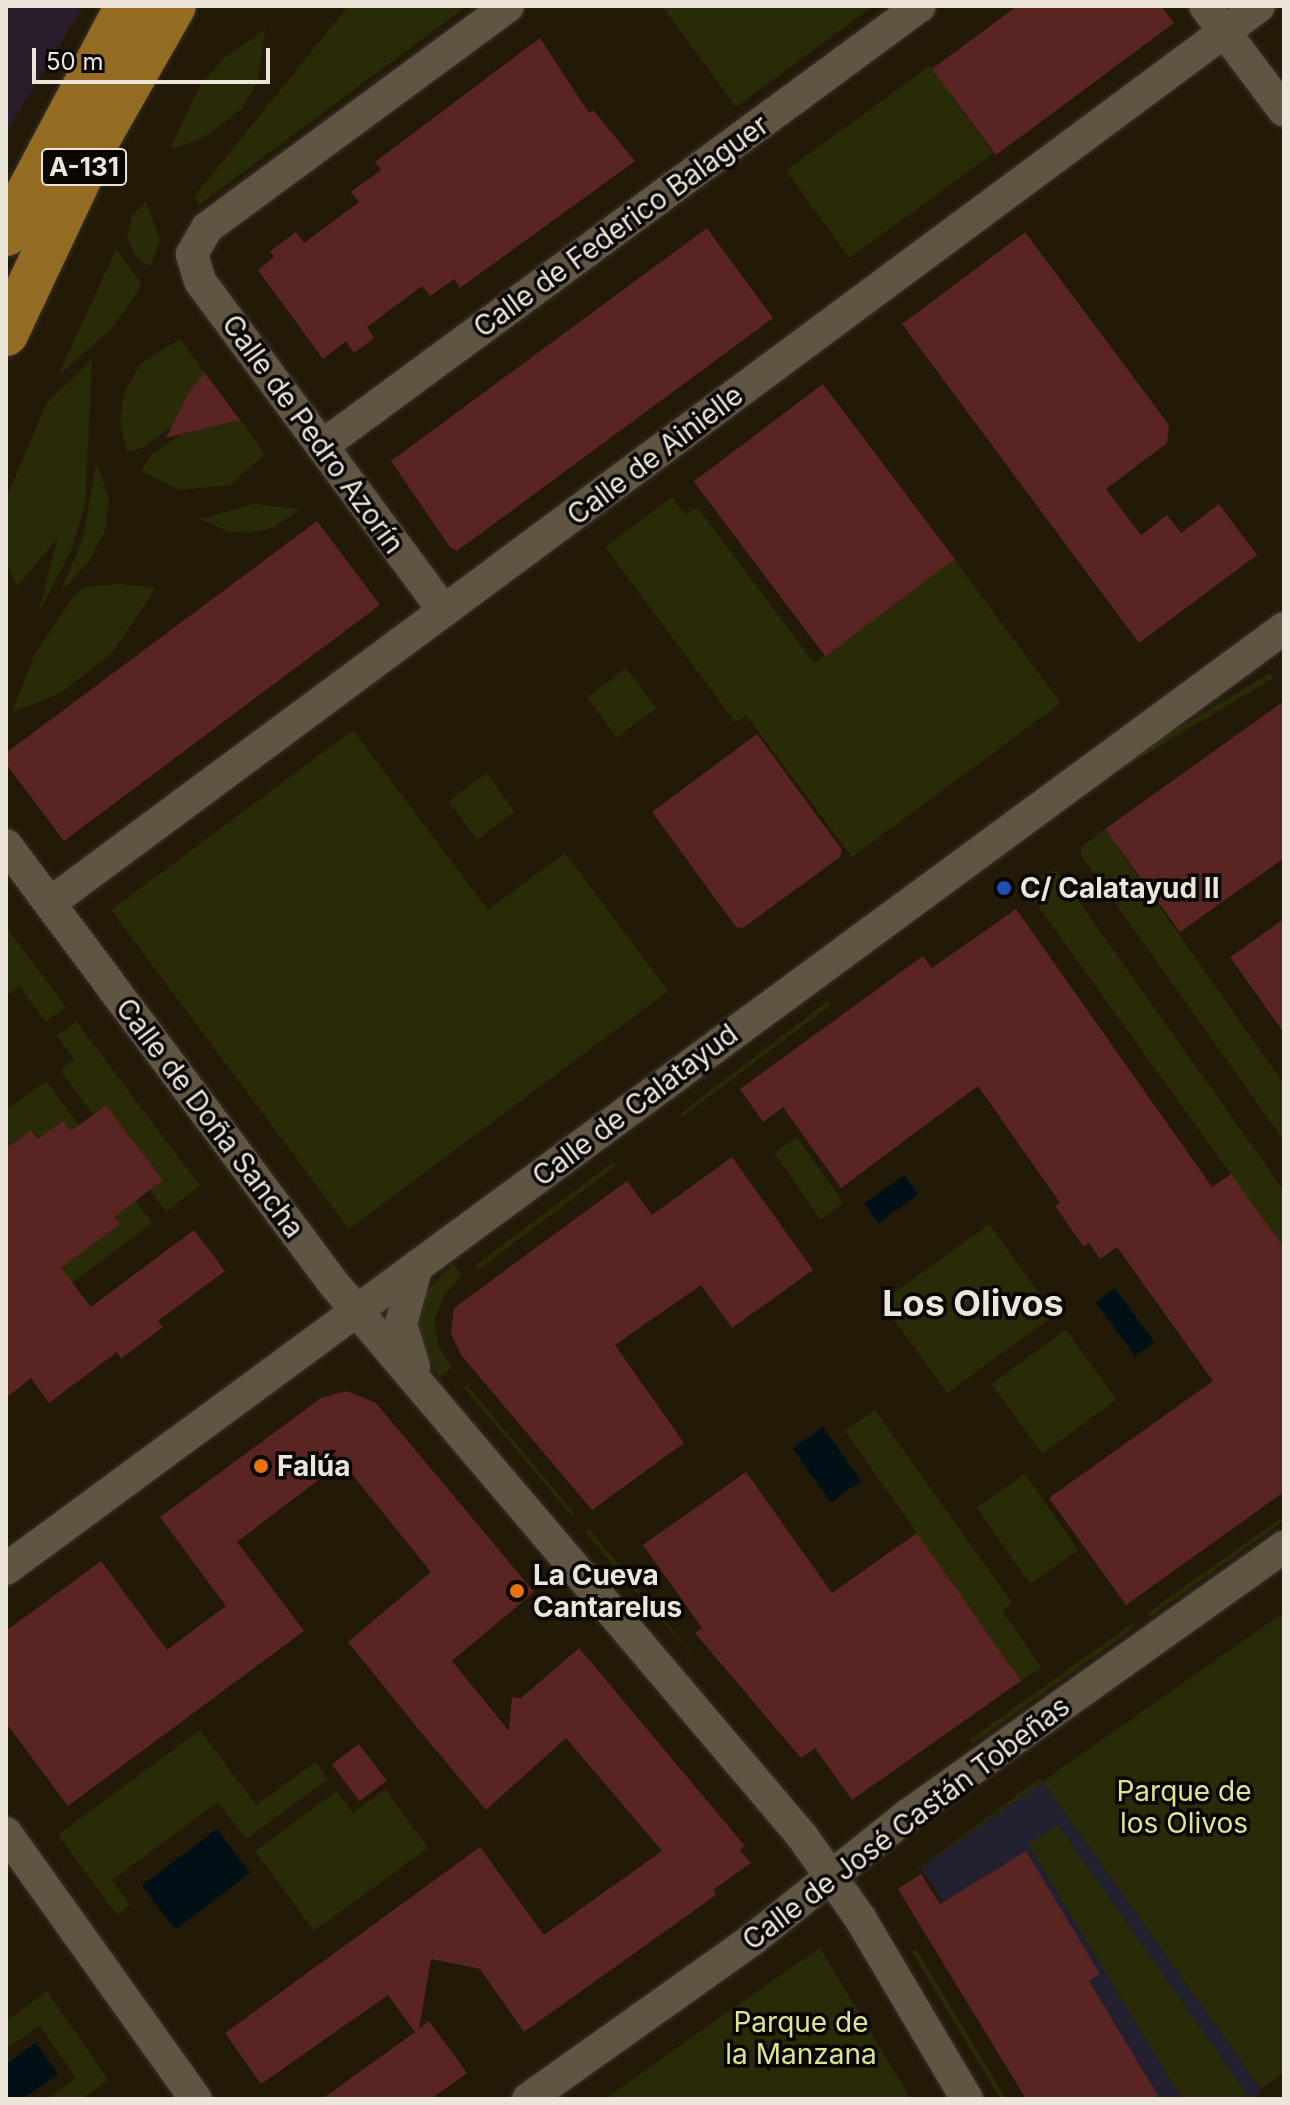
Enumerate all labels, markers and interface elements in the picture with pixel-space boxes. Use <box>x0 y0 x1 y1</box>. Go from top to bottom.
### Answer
scale bar <box>36 32 274 82</box>
text: 50 m <box>46 47 104 76</box>
street label: Calle de Federico Balaguer <box>467 108 775 344</box>
road number: A-131 <box>40 145 128 189</box>
street label: Calle de Pedro Azorín <box>215 308 411 560</box>
street label: Calle de Ainielle <box>561 378 749 532</box>
place label: C/ Calatayud II <box>1020 871 1219 905</box>
marker: C/ Calatayud II <box>995 879 1013 897</box>
street label: Calle de Doña Sancha <box>109 992 311 1244</box>
street label: Calle de Calatayud <box>526 1017 744 1193</box>
district label: Los Olivos <box>882 1282 1064 1326</box>
place label: Falúa <box>277 1449 350 1483</box>
marker: Falúa <box>252 1457 270 1475</box>
place label: La Cueva Cantarelus <box>533 1558 682 1624</box>
marker: La Cueva Cantarelus <box>508 1582 526 1600</box>
street label: Calle de José Castán Tobeñas <box>736 1689 1076 1957</box>
park label: Parque de los Olivos <box>1116 1774 1252 1840</box>
park label: Parque de la Manzana <box>725 2005 877 2071</box>

